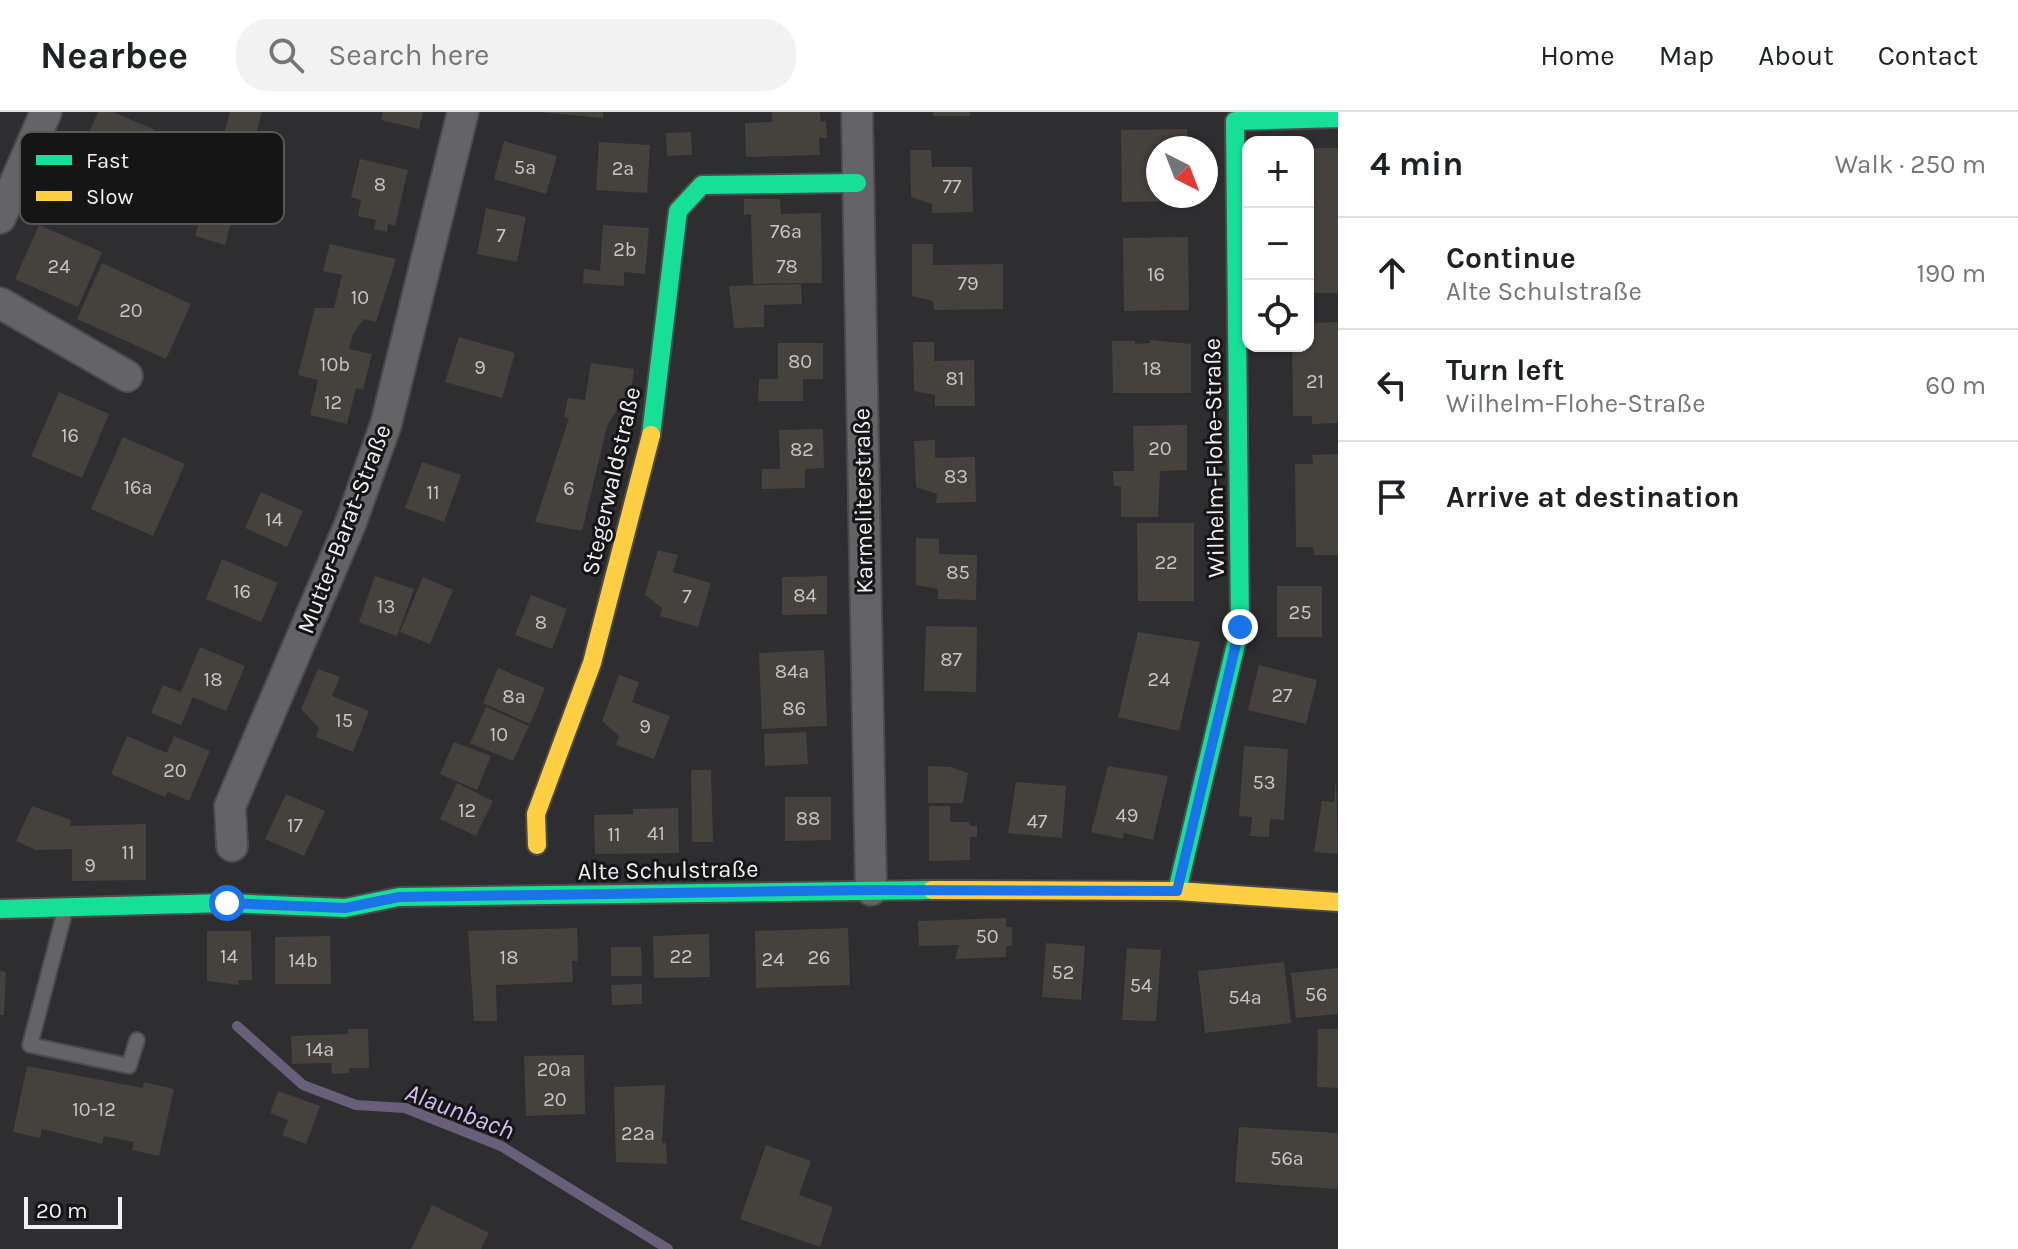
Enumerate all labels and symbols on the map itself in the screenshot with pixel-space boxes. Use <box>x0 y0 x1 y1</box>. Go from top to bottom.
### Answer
legend <box>20 132 284 224</box>
north arrow <box>1146 136 1218 208</box>
text: Fast <box>86 148 129 174</box>
house number: 5a <box>514 156 536 179</box>
house number: 2a <box>612 157 634 180</box>
house number: 8 <box>374 173 386 196</box>
house number: 77 <box>943 175 962 198</box>
text: Slow <box>86 184 133 210</box>
house number: 76a <box>770 220 802 243</box>
house number: 7 <box>496 224 506 247</box>
house number: 2b <box>613 238 637 261</box>
house number: 24 <box>48 255 70 278</box>
house number: 78 <box>776 255 798 278</box>
house number: 16 <box>1147 263 1165 286</box>
house number: 79 <box>958 272 979 295</box>
house number: 10 <box>351 286 369 309</box>
house number: 20 <box>119 299 143 322</box>
street label: Wilhelm-Flohe-Straße <box>1198 338 1230 578</box>
house number: 80 <box>788 350 812 373</box>
house number: 10b <box>320 353 350 376</box>
house number: 9 <box>474 356 486 379</box>
house number: 18 <box>1143 357 1161 380</box>
house number: 81 <box>946 367 964 390</box>
house number: 21 <box>1306 370 1324 393</box>
street label: Stegerwaldstraße <box>576 384 646 578</box>
house number: 12 <box>324 391 342 414</box>
street label: Karmeliterstraße <box>847 408 879 594</box>
street label: Mutter-Barat-Straße <box>291 420 397 638</box>
house number: 16 <box>61 424 79 447</box>
house number: 20 <box>1148 437 1172 460</box>
house number: 82 <box>790 438 814 461</box>
house number: 83 <box>944 465 968 488</box>
house number: 16a <box>123 476 153 499</box>
house number: 6 <box>563 477 575 500</box>
house number: 11 <box>426 481 440 504</box>
house number: 14 <box>265 508 283 531</box>
house number: 22 <box>1154 551 1178 574</box>
house number: 85 <box>946 561 970 584</box>
house number: 16 <box>233 580 251 603</box>
house number: 84 <box>793 584 817 607</box>
house number: 7 <box>682 585 692 608</box>
house number: 13 <box>377 595 395 618</box>
house number: 25 <box>1289 601 1311 624</box>
route end <box>1222 609 1258 645</box>
house number: 8 <box>535 611 547 634</box>
house number: 87 <box>940 648 962 671</box>
house number: 84a <box>775 660 809 683</box>
house number: 18 <box>204 668 222 691</box>
house number: 24 <box>1148 668 1170 691</box>
house number: 27 <box>1272 684 1293 707</box>
house number: 8a <box>502 685 526 708</box>
house number: 86 <box>782 697 806 720</box>
house number: 15 <box>335 709 353 732</box>
house number: 9 <box>639 715 651 738</box>
house number: 10 <box>490 723 508 746</box>
house number: 20 <box>163 759 187 782</box>
house number: 53 <box>1252 771 1276 794</box>
house number: 12 <box>458 799 476 822</box>
house number: 49 <box>1116 804 1138 827</box>
house number: 88 <box>796 807 820 830</box>
house number: 47 <box>1027 810 1048 833</box>
house number: 17 <box>287 814 304 837</box>
house number: 41 <box>647 822 665 845</box>
house number: 11 <box>607 823 621 846</box>
house number: 11 <box>121 841 135 864</box>
house number: 9 <box>84 854 96 877</box>
street label: Alte Schulstraße <box>577 854 759 886</box>
route start <box>209 885 245 921</box>
house number: 50 <box>975 925 999 948</box>
house number: 14 <box>220 945 238 968</box>
house number: 22 <box>669 945 693 968</box>
house number: 18 <box>500 946 518 969</box>
house number: 26 <box>807 946 831 969</box>
house number: 24 <box>762 948 784 971</box>
house number: 14b <box>288 949 318 972</box>
house number: 52 <box>1052 961 1074 984</box>
house number: 54 <box>1130 974 1152 997</box>
house number: 56 <box>1305 983 1327 1006</box>
house number: 54a <box>1228 986 1262 1009</box>
house number: 14a <box>306 1038 334 1061</box>
house number: 20a <box>537 1058 571 1081</box>
water label: Alaunbach <box>401 1077 519 1146</box>
house number: 20 <box>543 1088 567 1111</box>
house number: 10-12 <box>72 1098 116 1121</box>
house number: 22a <box>621 1122 655 1145</box>
house number: 56a <box>1270 1147 1304 1170</box>
scale bar <box>24 1193 122 1229</box>

